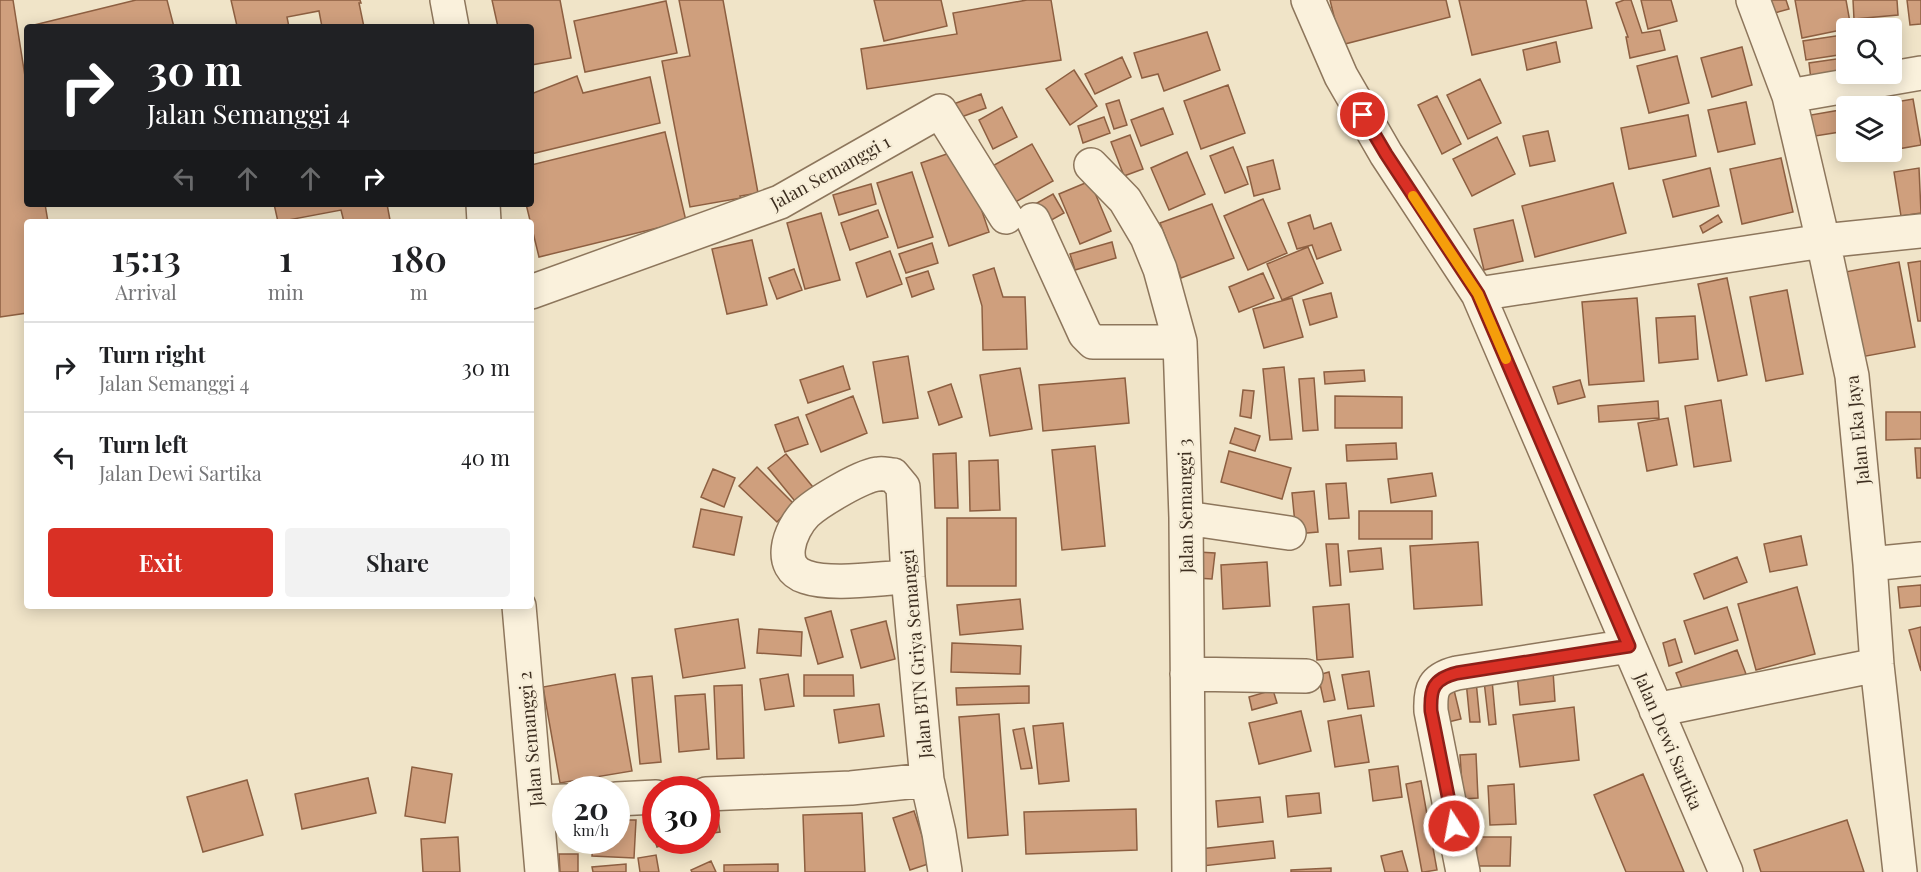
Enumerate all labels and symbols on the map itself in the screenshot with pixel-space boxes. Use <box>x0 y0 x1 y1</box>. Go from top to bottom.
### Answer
pin <box>1337 89 1388 140</box>
street label: Jalan Semanggi 1 <box>765 129 895 215</box>
street label: Jalan Eka Jaya <box>1839 374 1875 487</box>
street label: Jalan Semanggi 3 <box>1172 438 1198 575</box>
street label: Jalan BTN Griya Semanggi <box>895 548 937 761</box>
street label: Jalan Dewi Sartika <box>1629 668 1709 813</box>
street label: Jalan Semanggi 2 <box>512 670 548 809</box>
speed limit sign: 30 <box>642 776 720 854</box>
position arrow <box>1422 794 1486 858</box>

